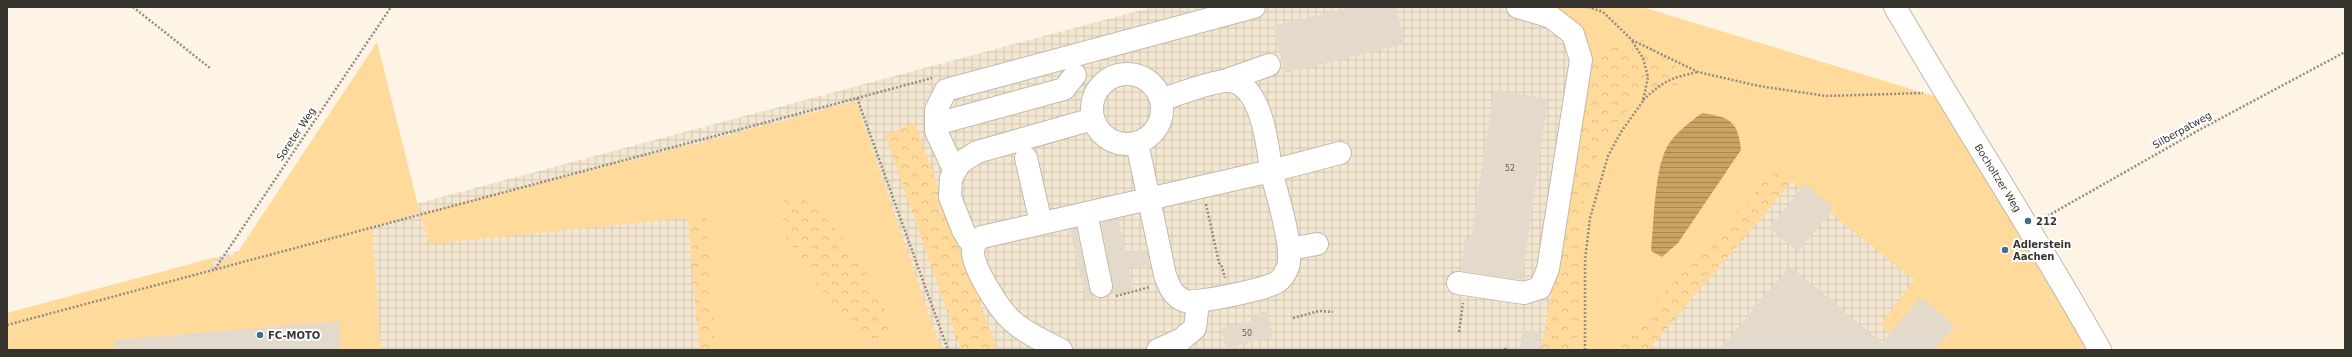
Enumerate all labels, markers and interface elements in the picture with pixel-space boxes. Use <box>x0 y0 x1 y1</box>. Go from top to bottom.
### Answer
street label: Soreter Weg <box>274 105 318 163</box>
street label: Silberpatweg <box>2151 109 2213 151</box>
street label: Bocholtzer Weg <box>1973 142 2023 214</box>
house number: 52 <box>1505 164 1515 173</box>
marker: 212 <box>2023 216 2033 226</box>
place label: 212 <box>2036 216 2057 227</box>
place label: Adlerstein Aachen <box>2013 239 2071 262</box>
marker: Adlerstein Aachen <box>2000 245 2010 255</box>
house number: 50 <box>1242 329 1252 338</box>
marker: FC-MOTO <box>255 330 265 340</box>
place label: FC-MOTO <box>268 330 320 341</box>

